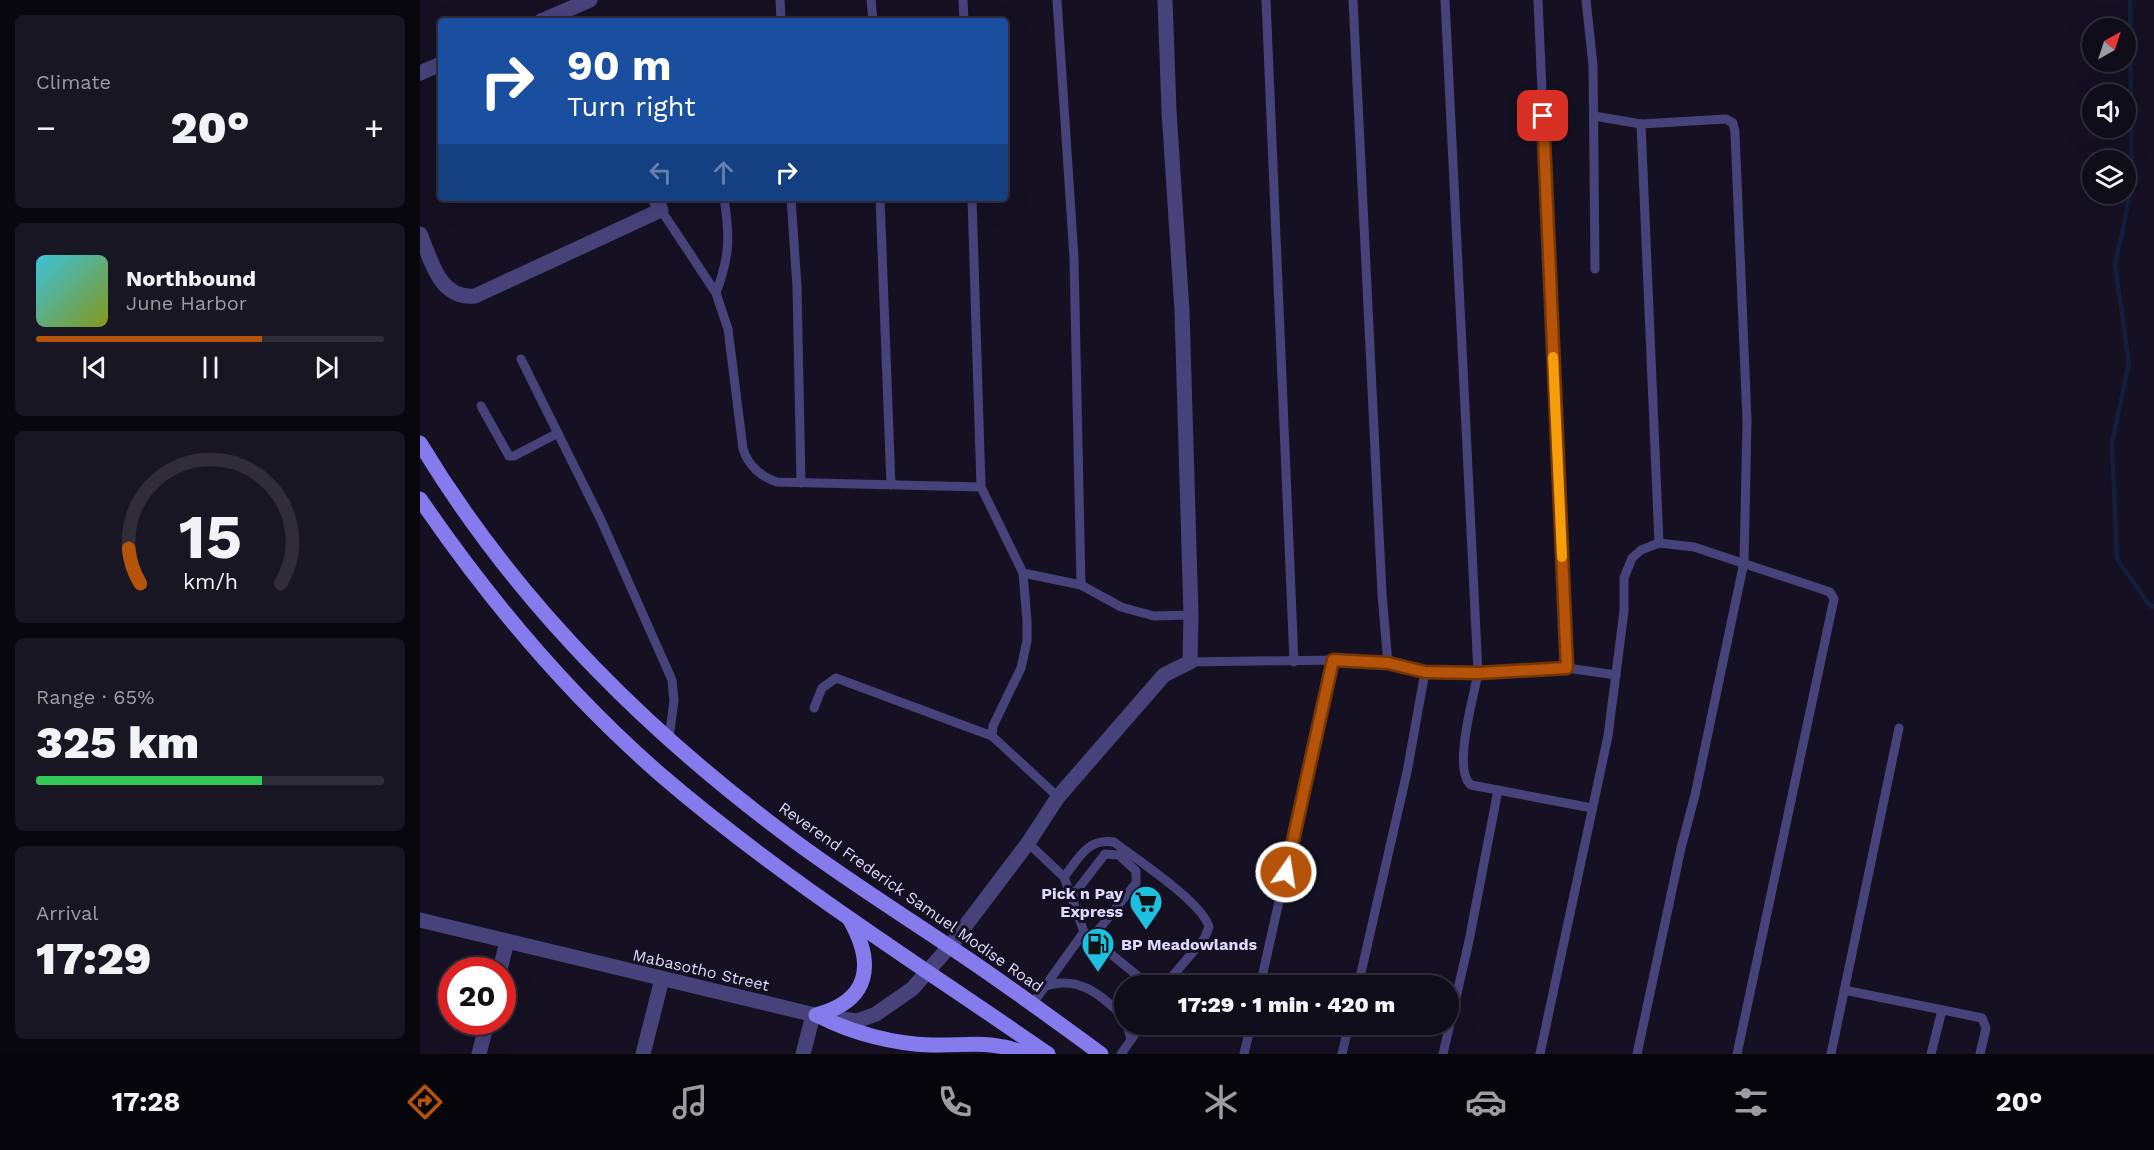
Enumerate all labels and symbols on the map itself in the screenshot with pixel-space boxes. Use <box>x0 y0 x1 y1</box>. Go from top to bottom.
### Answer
north arrow <box>2082 18 2136 72</box>
pin <box>1517 90 1568 141</box>
street label: Reverend Frederick Samuel Modise Road <box>775 798 1047 996</box>
position arrow <box>1254 840 1318 904</box>
place label: Pick n Pay Express <box>1041 884 1124 921</box>
supermarket icon: Pick n Pay Express <box>1128 884 1164 931</box>
fuel station icon: BP Meadowlands <box>1080 926 1116 973</box>
place label: BP Meadowlands <box>1121 935 1257 954</box>
street label: Mabasotho Street <box>631 945 771 995</box>
speed limit sign: 20 <box>438 957 516 1035</box>

